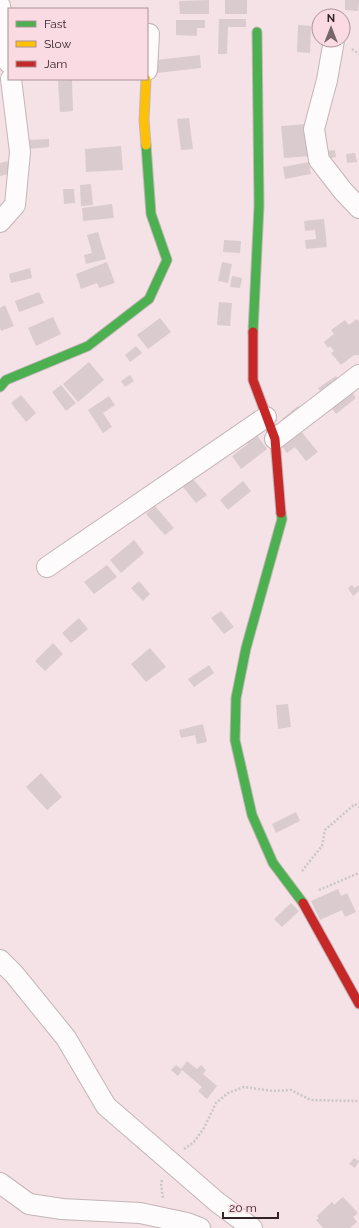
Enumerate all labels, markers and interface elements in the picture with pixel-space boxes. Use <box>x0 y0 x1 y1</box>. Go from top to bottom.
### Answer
legend <box>8 8 148 80</box>
north arrow <box>311 8 351 48</box>
text: N <box>327 12 335 25</box>
text: Fast <box>44 17 67 31</box>
text: Slow <box>44 37 71 51</box>
text: Jam <box>44 57 67 71</box>
scale bar <box>223 1194 278 1220</box>
text: 20 m <box>229 1201 257 1215</box>

